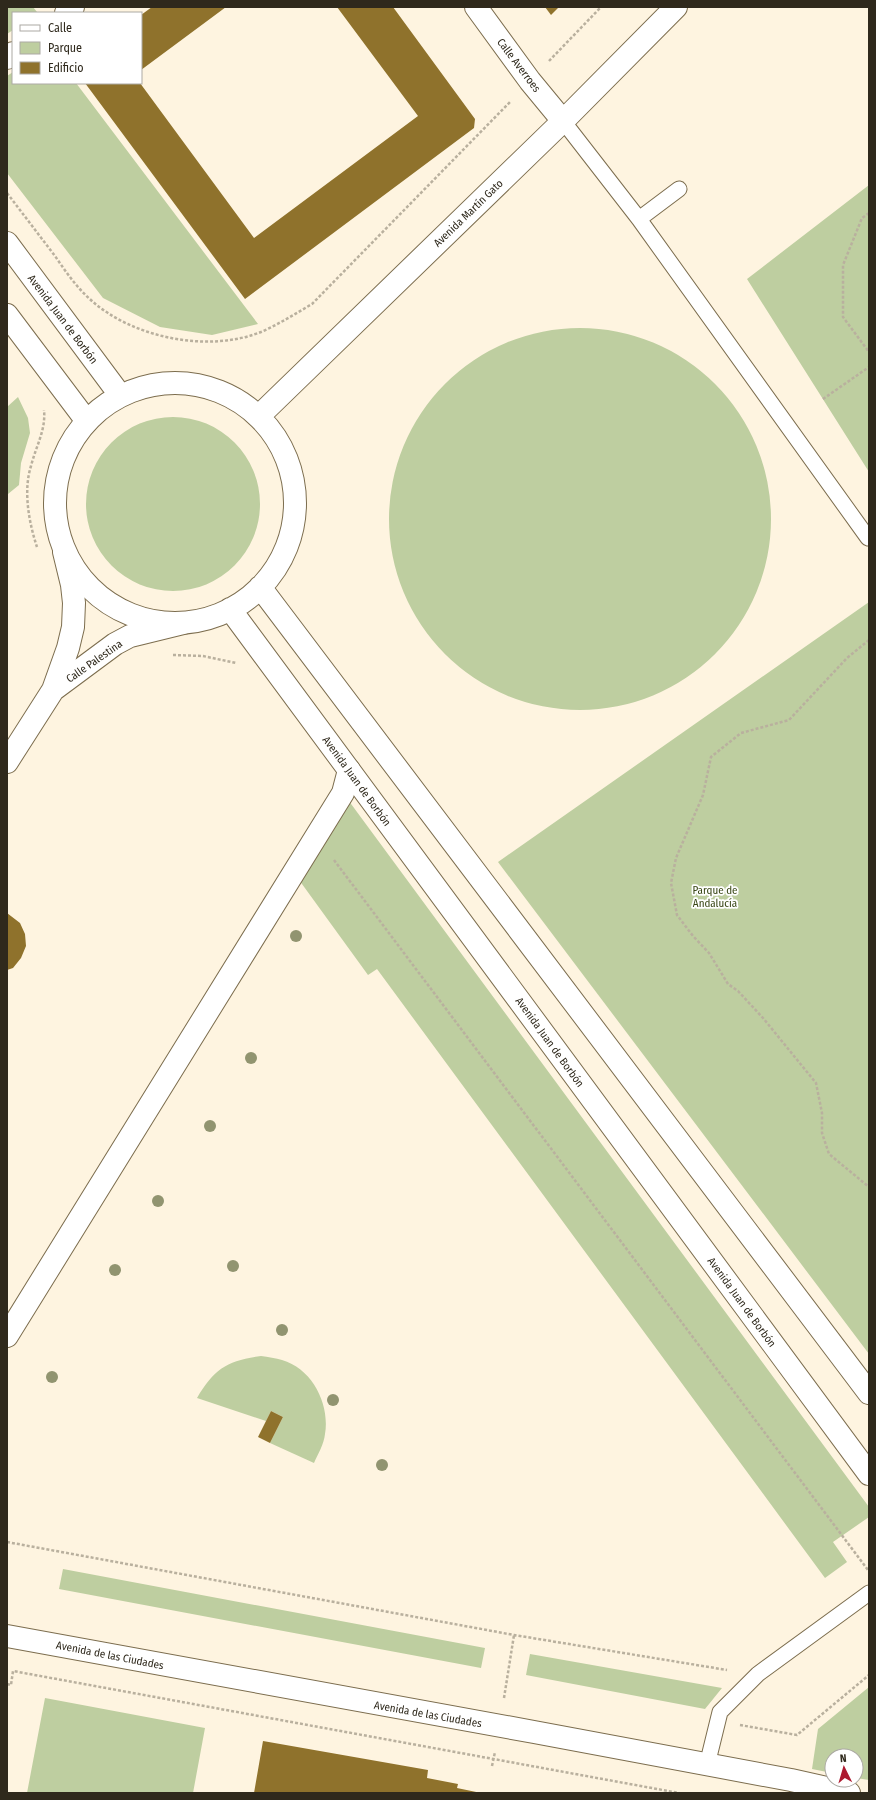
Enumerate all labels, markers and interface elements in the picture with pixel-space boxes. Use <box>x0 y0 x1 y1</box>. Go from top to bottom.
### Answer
legend <box>12 12 142 84</box>
text: Calle <box>48 21 72 35</box>
street label: Calle Averroes <box>494 36 543 95</box>
text: Parque <box>48 41 82 55</box>
text: Edificio <box>48 61 84 75</box>
street label: Avenida Martín Gato <box>431 177 506 250</box>
street label: Avenida Juan de Borbón <box>25 272 100 366</box>
street label: Calle Palestina <box>64 637 125 686</box>
street label: Avenida Juan de Borbón <box>320 734 394 829</box>
park label: Parque de Andalucía <box>692 884 738 910</box>
street label: Avenida Juan de Borbón <box>513 995 587 1090</box>
street label: Avenida Juan de Borbón <box>705 1255 779 1350</box>
street label: Avenida de las Ciudades <box>55 1639 165 1672</box>
street label: Avenida de las Ciudades <box>373 1699 483 1730</box>
north arrow <box>824 1748 864 1788</box>
text: N <box>839 1752 847 1765</box>

